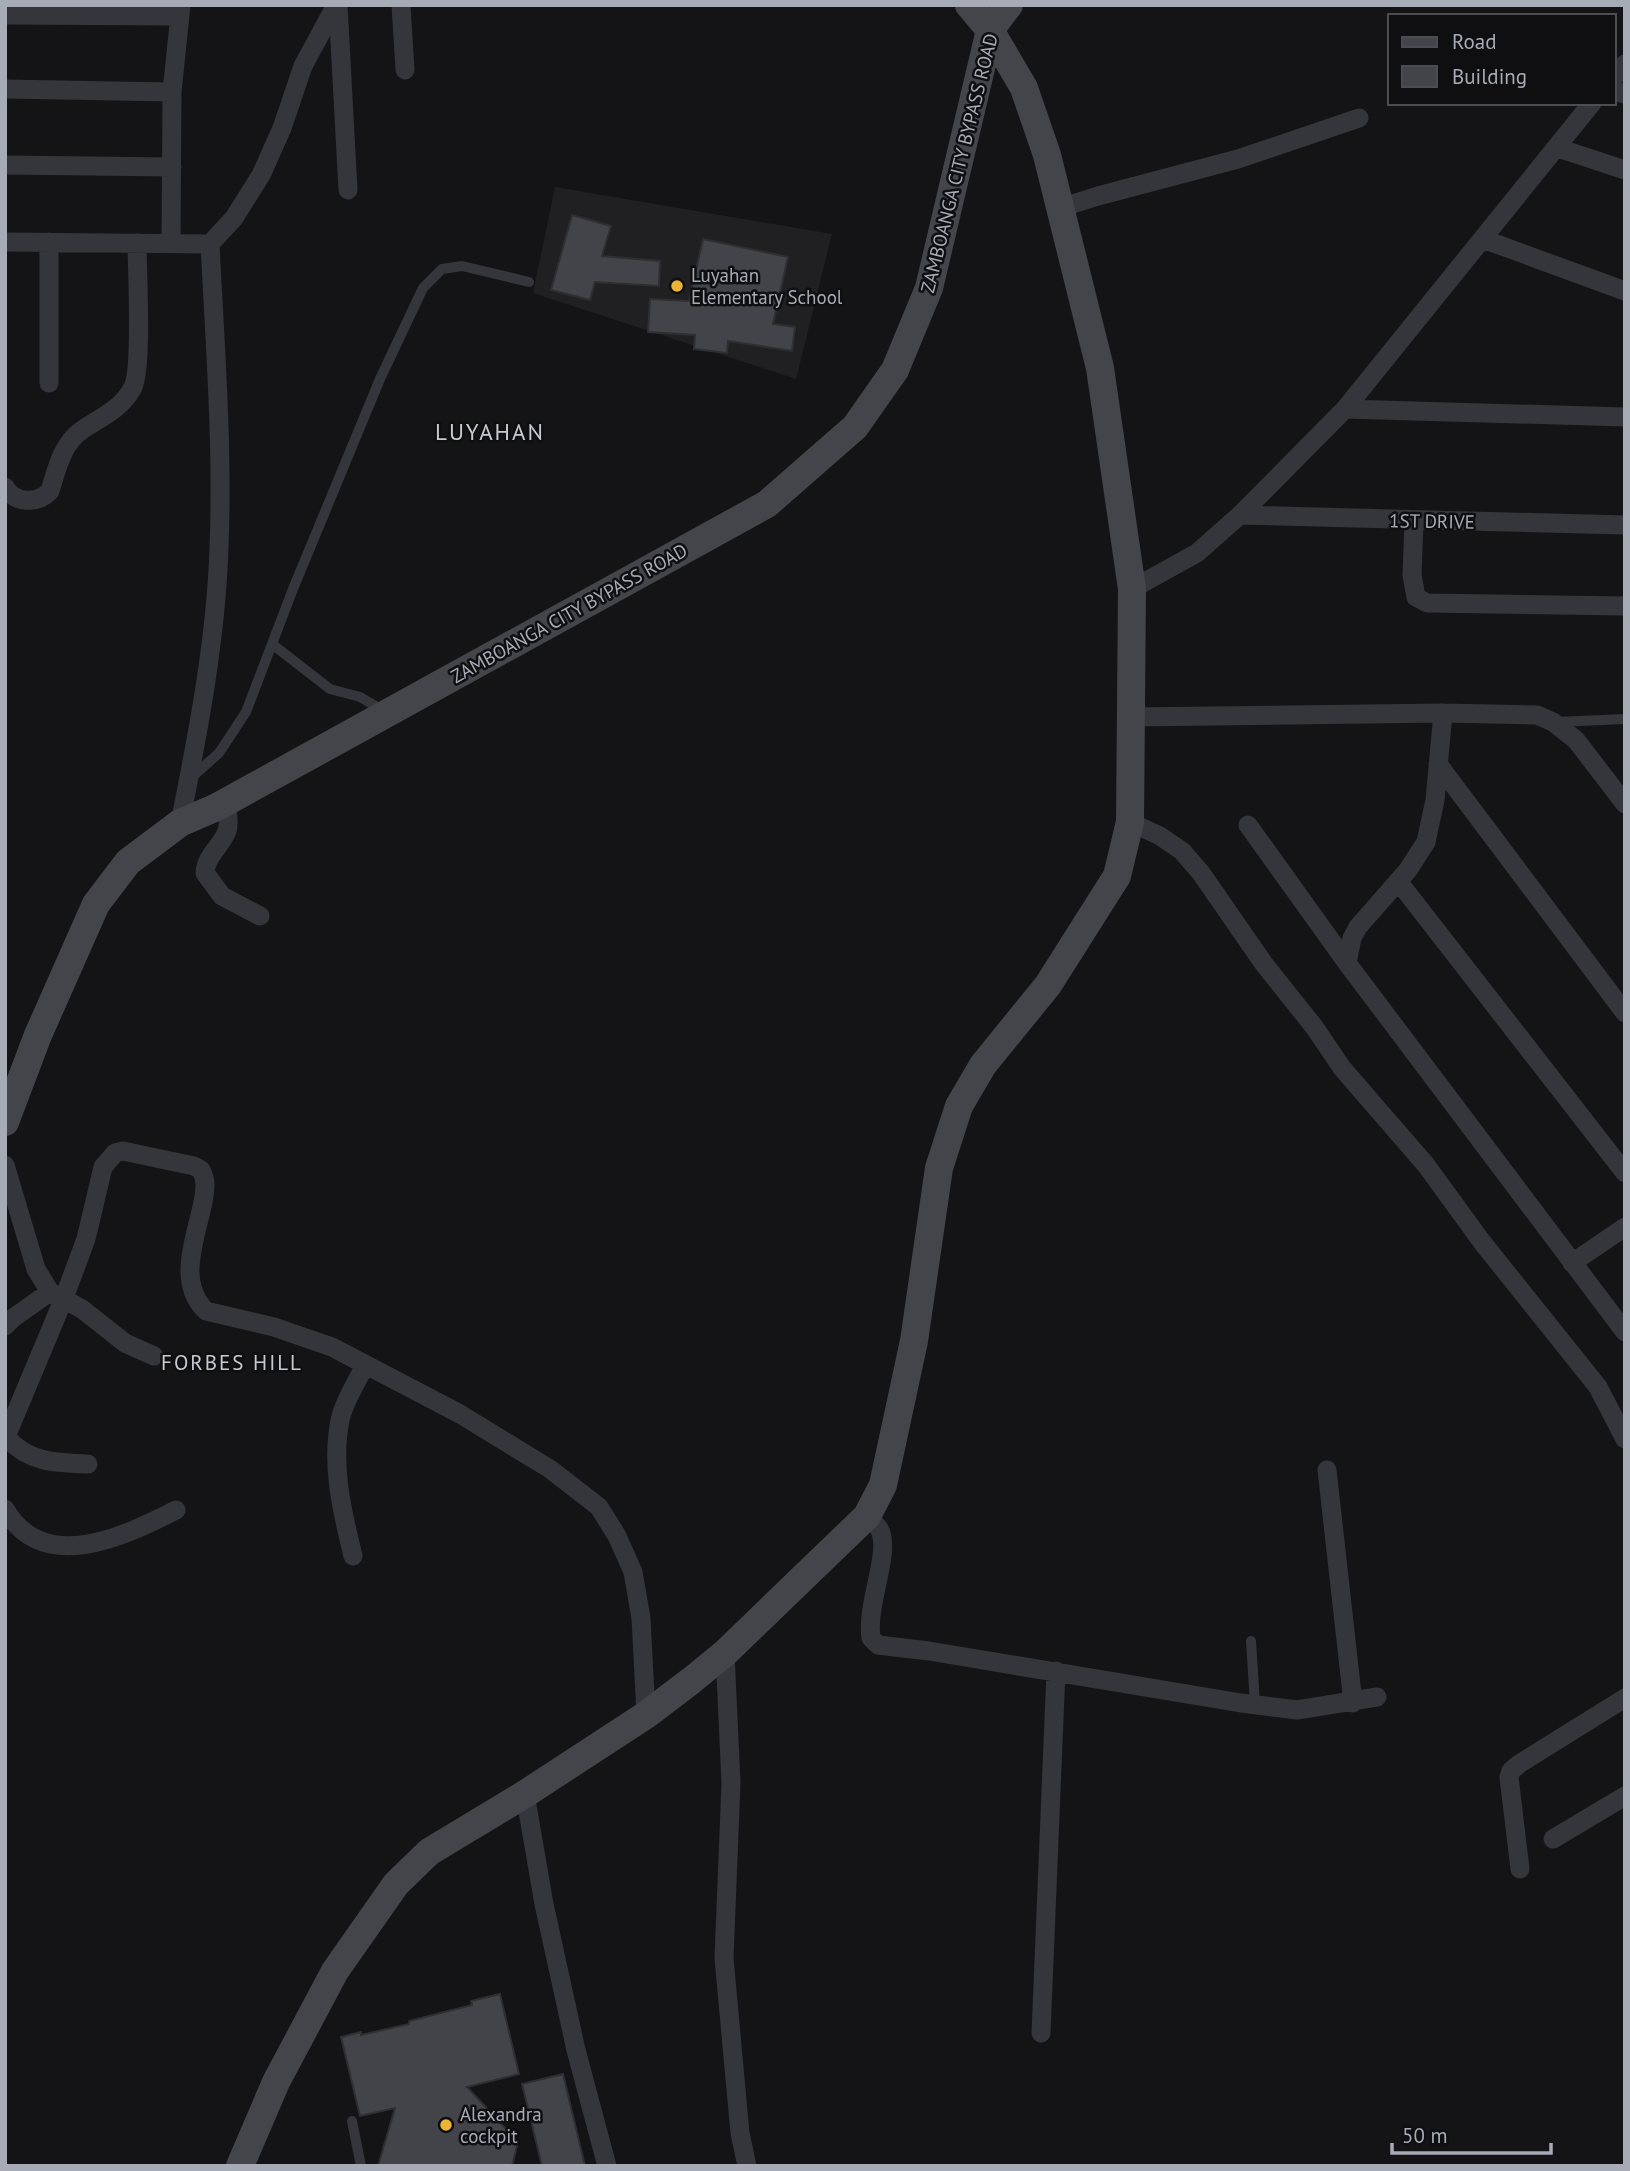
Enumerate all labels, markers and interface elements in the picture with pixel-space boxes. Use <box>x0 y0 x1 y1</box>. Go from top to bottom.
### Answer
legend <box>1388 14 1616 105</box>
text: Road <box>1452 28 1496 55</box>
street label: ZAMBOANGA CITY BYPASS ROAD <box>915 31 1003 295</box>
text: Building <box>1452 63 1527 90</box>
place label: Luyahan Elementary School <box>691 263 843 309</box>
marker: Luyahan Elementary School <box>669 278 685 294</box>
district label: LUYAHAN <box>435 417 545 446</box>
street label: 1ST DRIVE <box>1389 508 1475 534</box>
street label: ZAMBOANGA CITY BYPASS ROAD <box>447 538 691 688</box>
district label: FORBES HILL <box>161 1349 303 1376</box>
place label: Alexandra cockpit <box>460 2102 542 2148</box>
scale bar <box>1392 2112 1551 2156</box>
marker: Alexandra cockpit <box>438 2117 454 2133</box>
text: 50 m <box>1402 2122 1448 2149</box>

